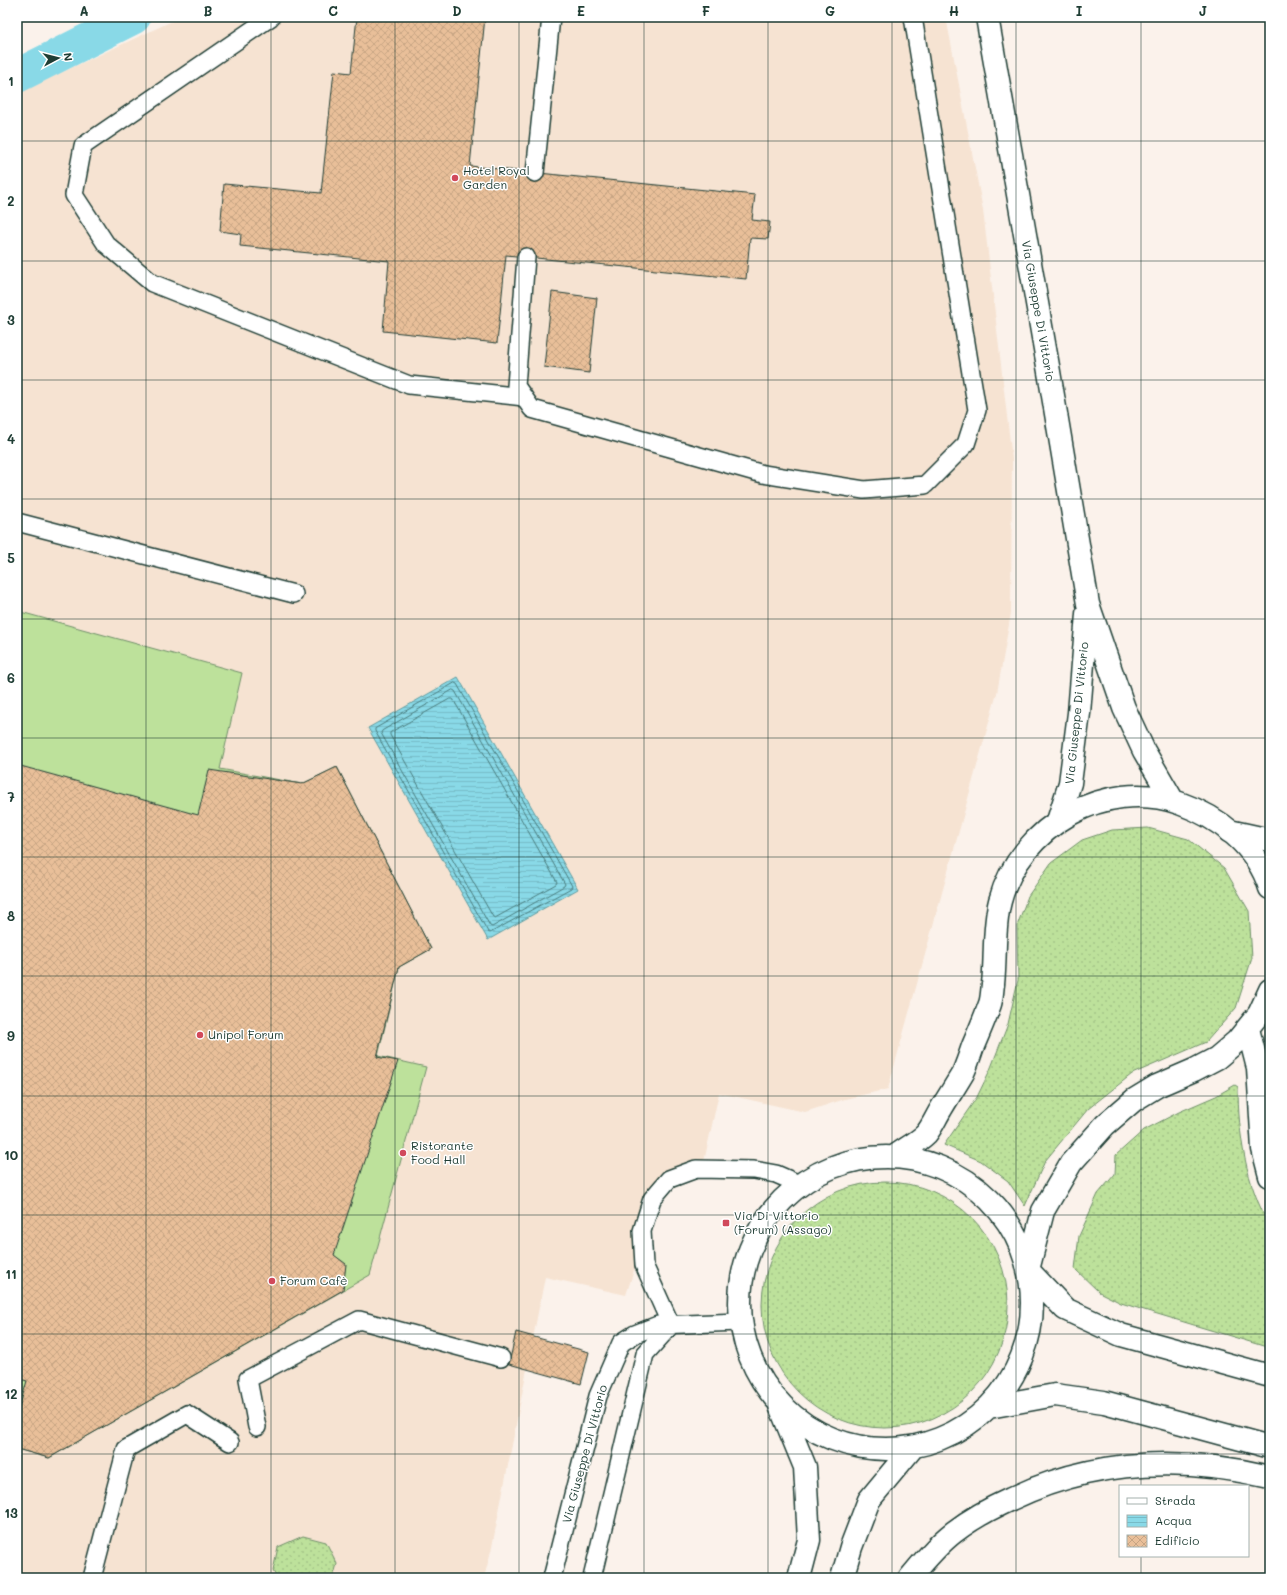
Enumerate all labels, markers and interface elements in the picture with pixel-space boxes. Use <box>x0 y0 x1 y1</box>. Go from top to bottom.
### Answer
text: A <box>79 2 89 19</box>
text: B <box>204 2 213 19</box>
text: C <box>328 2 338 19</box>
text: D <box>452 2 462 19</box>
text: E <box>577 2 585 19</box>
text: F <box>702 2 710 19</box>
text: G <box>825 2 835 19</box>
text: H <box>949 2 959 19</box>
text: I <box>1076 2 1083 19</box>
text: J <box>1199 2 1207 19</box>
north arrow <box>38 38 78 78</box>
text: N <box>60 52 76 62</box>
text: 1 <box>8 72 14 89</box>
place label: Hotel Royal Garden <box>463 162 530 192</box>
marker: Hotel Royal Garden <box>450 173 460 183</box>
text: 2 <box>7 192 15 209</box>
street label: Via Giuseppe Di Vittorio <box>1019 239 1059 383</box>
text: 3 <box>7 311 15 328</box>
text: 4 <box>7 430 15 447</box>
text: 5 <box>7 549 15 566</box>
street label: Via Giuseppe Di Vittorio <box>1061 641 1091 785</box>
text: 6 <box>7 669 15 686</box>
text: 7 <box>7 788 15 805</box>
text: 8 <box>7 907 15 924</box>
place label: Unipol Forum <box>208 1026 284 1042</box>
text: 9 <box>7 1027 15 1044</box>
marker: Unipol Forum <box>195 1030 205 1040</box>
place label: Ristorante Food Hall <box>411 1137 473 1167</box>
text: 10 <box>4 1146 18 1163</box>
marker: Ristorante Food Hall <box>398 1148 408 1158</box>
place label: Via Di Vittorio (Forum) (Assago) <box>734 1207 832 1237</box>
marker: Via Di Vittorio (Forum) (Assago) <box>721 1218 731 1228</box>
text: 11 <box>5 1265 17 1282</box>
place label: Forum Cafè <box>280 1272 347 1288</box>
marker: Forum Cafè <box>267 1276 277 1286</box>
street label: Via Giuseppe Di Vittorio <box>558 1383 610 1525</box>
text: 12 <box>4 1385 18 1402</box>
legend <box>1119 1485 1249 1557</box>
text: Strada <box>1155 1492 1196 1508</box>
text: 13 <box>4 1504 18 1521</box>
text: Acqua <box>1155 1512 1192 1528</box>
text: Edificio <box>1155 1532 1199 1548</box>

